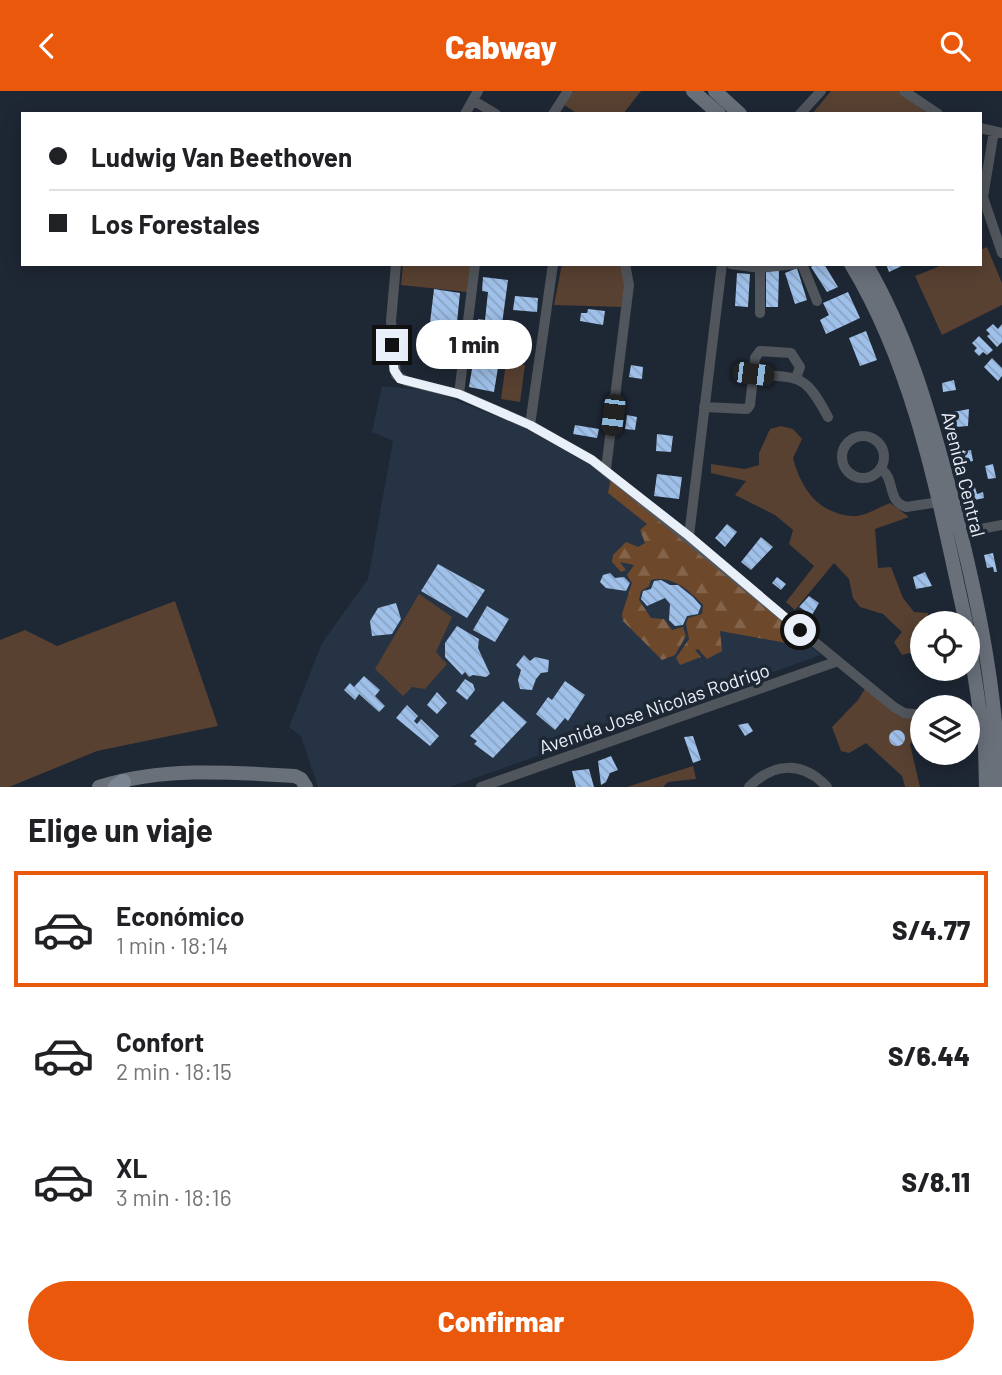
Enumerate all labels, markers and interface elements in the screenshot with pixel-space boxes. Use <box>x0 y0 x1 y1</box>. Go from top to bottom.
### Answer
icon: back <box>28 27 66 65</box>
text: Cabway <box>445 27 557 65</box>
icon: search <box>936 27 974 65</box>
text: Ludwig Van Beethoven <box>91 141 352 172</box>
text: Los Forestales <box>91 208 260 239</box>
callout: 1 min <box>416 321 532 369</box>
route end <box>376 329 408 361</box>
text: 1 min <box>449 330 499 358</box>
car <box>731 361 776 387</box>
car <box>601 393 626 437</box>
street label: Avenida Central <box>937 409 991 539</box>
map controls <box>910 611 980 765</box>
button: locate <box>910 611 980 681</box>
route start <box>784 614 816 646</box>
street label: Avenida Jose Nicolas Rodrigo <box>536 658 772 758</box>
button: layers <box>910 695 980 765</box>
text: Elige un viaje <box>28 810 213 848</box>
icon: car <box>32 898 95 961</box>
text: Económico <box>116 900 245 931</box>
text: S/4.77 <box>892 914 970 945</box>
text: 1 min · 18:14 <box>116 931 229 959</box>
icon: car <box>32 1024 95 1087</box>
text: Confort <box>116 1026 204 1057</box>
text: S/6.44 <box>888 1040 970 1071</box>
text: 2 min · 18:15 <box>116 1057 232 1085</box>
icon: car <box>32 1150 95 1213</box>
text: XL <box>116 1152 147 1183</box>
text: S/8.11 <box>902 1166 970 1197</box>
text: 3 min · 18:16 <box>116 1183 231 1211</box>
button: Confirmar <box>28 1281 974 1361</box>

